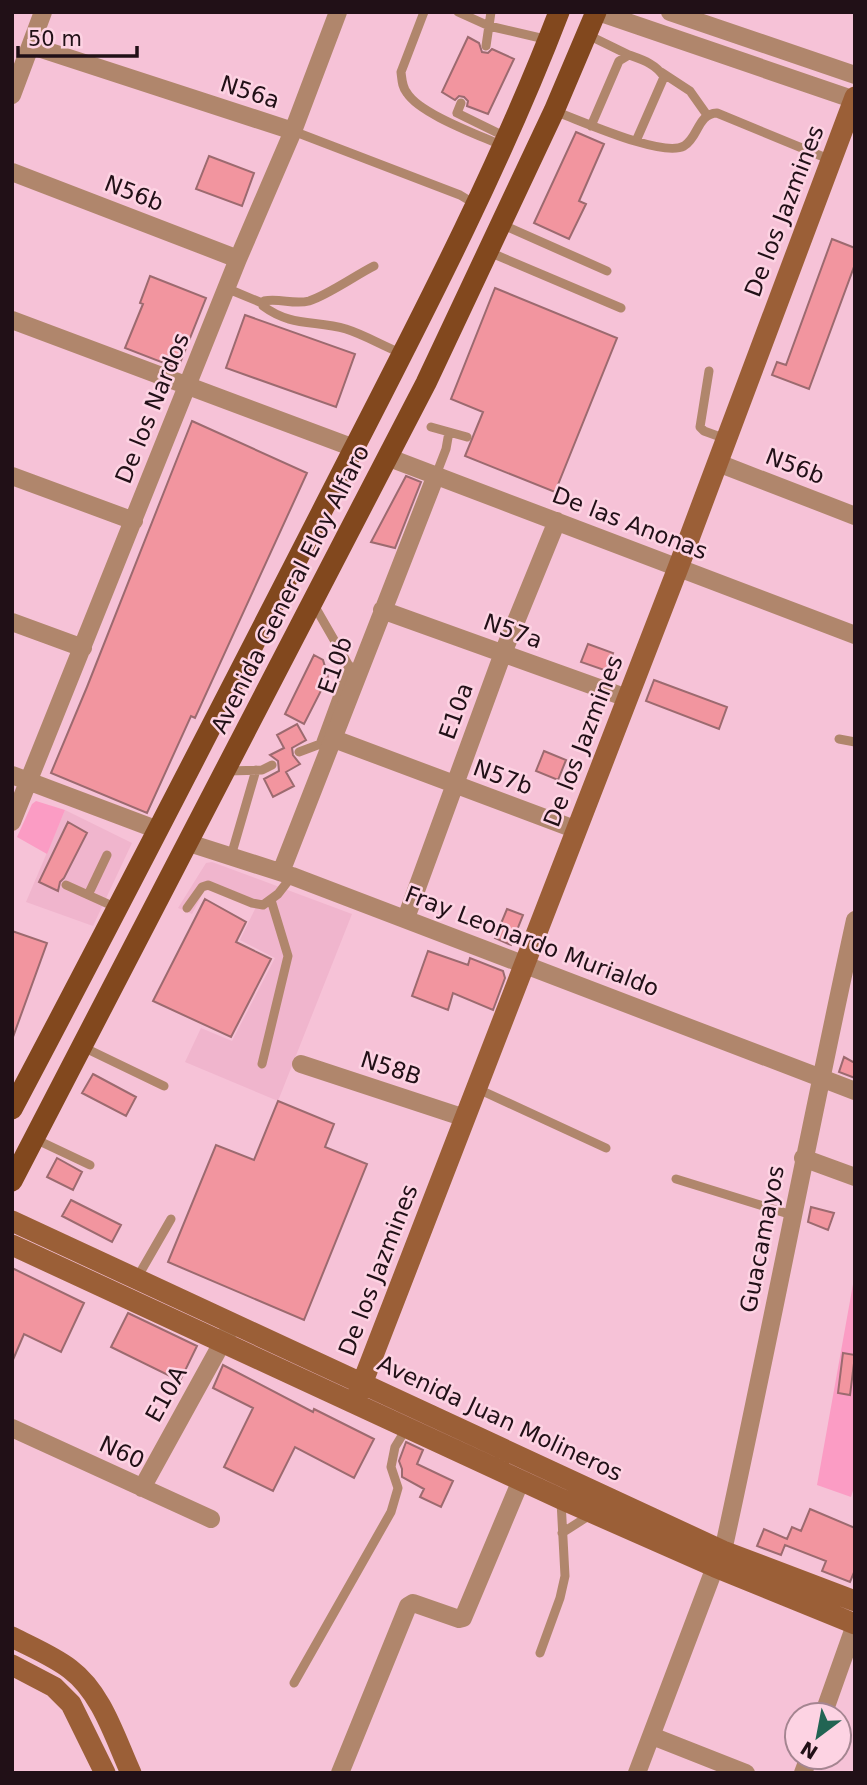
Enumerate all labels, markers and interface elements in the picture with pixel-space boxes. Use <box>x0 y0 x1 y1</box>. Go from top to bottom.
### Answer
scale bar <box>18 14 136 58</box>
text: 50 m <box>28 27 82 51</box>
street label: N56a <box>217 70 283 114</box>
street label: De los Jazmines <box>739 122 829 300</box>
street label: N56b <box>101 170 167 216</box>
street label: De los Nardos <box>110 329 194 487</box>
street label: Avenida General Eloy Alfaro <box>206 440 374 738</box>
street label: N56b <box>762 443 828 489</box>
street label: De las Anonas <box>549 481 711 565</box>
street label: N57a <box>480 608 546 654</box>
street label: E10b <box>313 633 357 697</box>
street label: De los Jazmines <box>538 652 628 830</box>
street label: E10a <box>434 679 478 743</box>
street label: N57b <box>470 754 536 800</box>
street label: Fray Leonardo Murialdo <box>401 881 663 1001</box>
street label: N58B <box>357 1046 425 1090</box>
street label: Guacamayos <box>735 1163 789 1315</box>
street label: De los Jazmines <box>333 1181 423 1359</box>
street label: Avenida Juan Molineros <box>374 1350 626 1486</box>
street label: E10A <box>140 1361 192 1426</box>
street label: N60 <box>95 1430 149 1474</box>
north arrow <box>783 1701 853 1771</box>
text: N <box>796 1737 822 1764</box>

